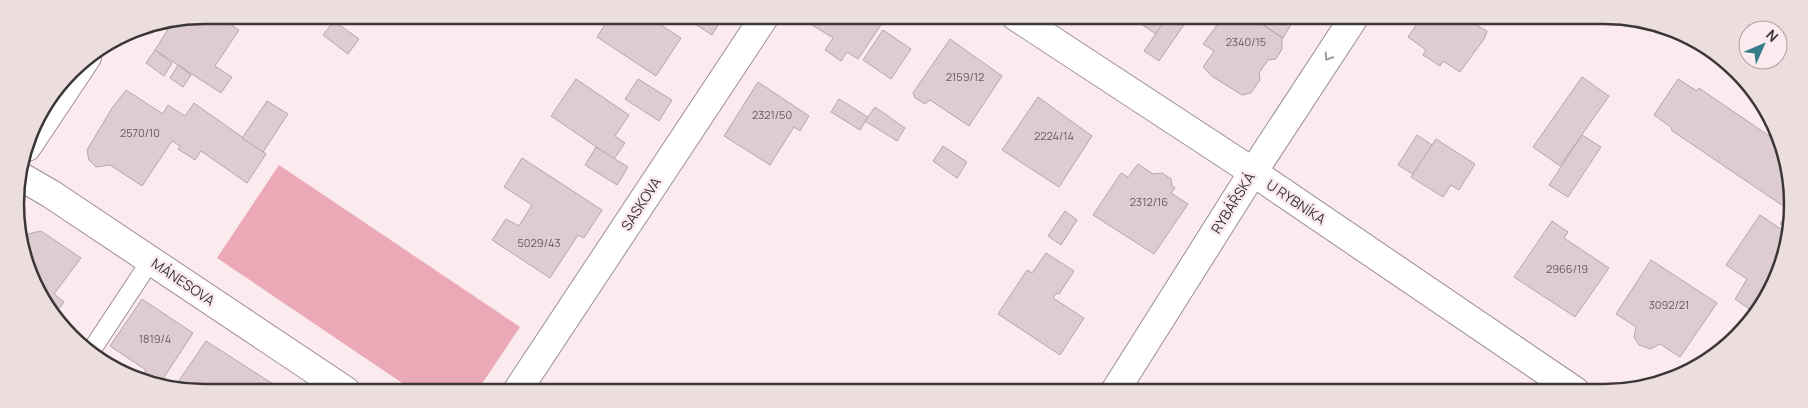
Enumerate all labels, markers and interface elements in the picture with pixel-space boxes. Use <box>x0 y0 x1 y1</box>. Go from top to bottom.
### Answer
north arrow <box>1738 20 1788 70</box>
text: N <box>1762 25 1783 46</box>
house number: 2340/15 <box>1226 34 1266 49</box>
one-way arrow <box>1325 51 1334 61</box>
house number: 2159/12 <box>946 69 984 84</box>
house number: 2321/50 <box>752 107 792 122</box>
house number: 2570/10 <box>120 125 160 140</box>
house number: 2224/14 <box>1034 128 1074 143</box>
street label: RYBÁŘSKÁ <box>1206 169 1259 237</box>
street label: SASKOVA <box>616 173 665 234</box>
street label: U RYBNÍKA <box>1263 175 1330 228</box>
house number: 2312/16 <box>1130 194 1168 209</box>
house number: 5029/43 <box>518 235 561 250</box>
street label: MÁNESOVA <box>148 253 219 310</box>
house number: 2966/19 <box>1546 261 1588 276</box>
house number: 3092/21 <box>1649 297 1689 312</box>
house number: 1819/4 <box>139 331 171 346</box>

